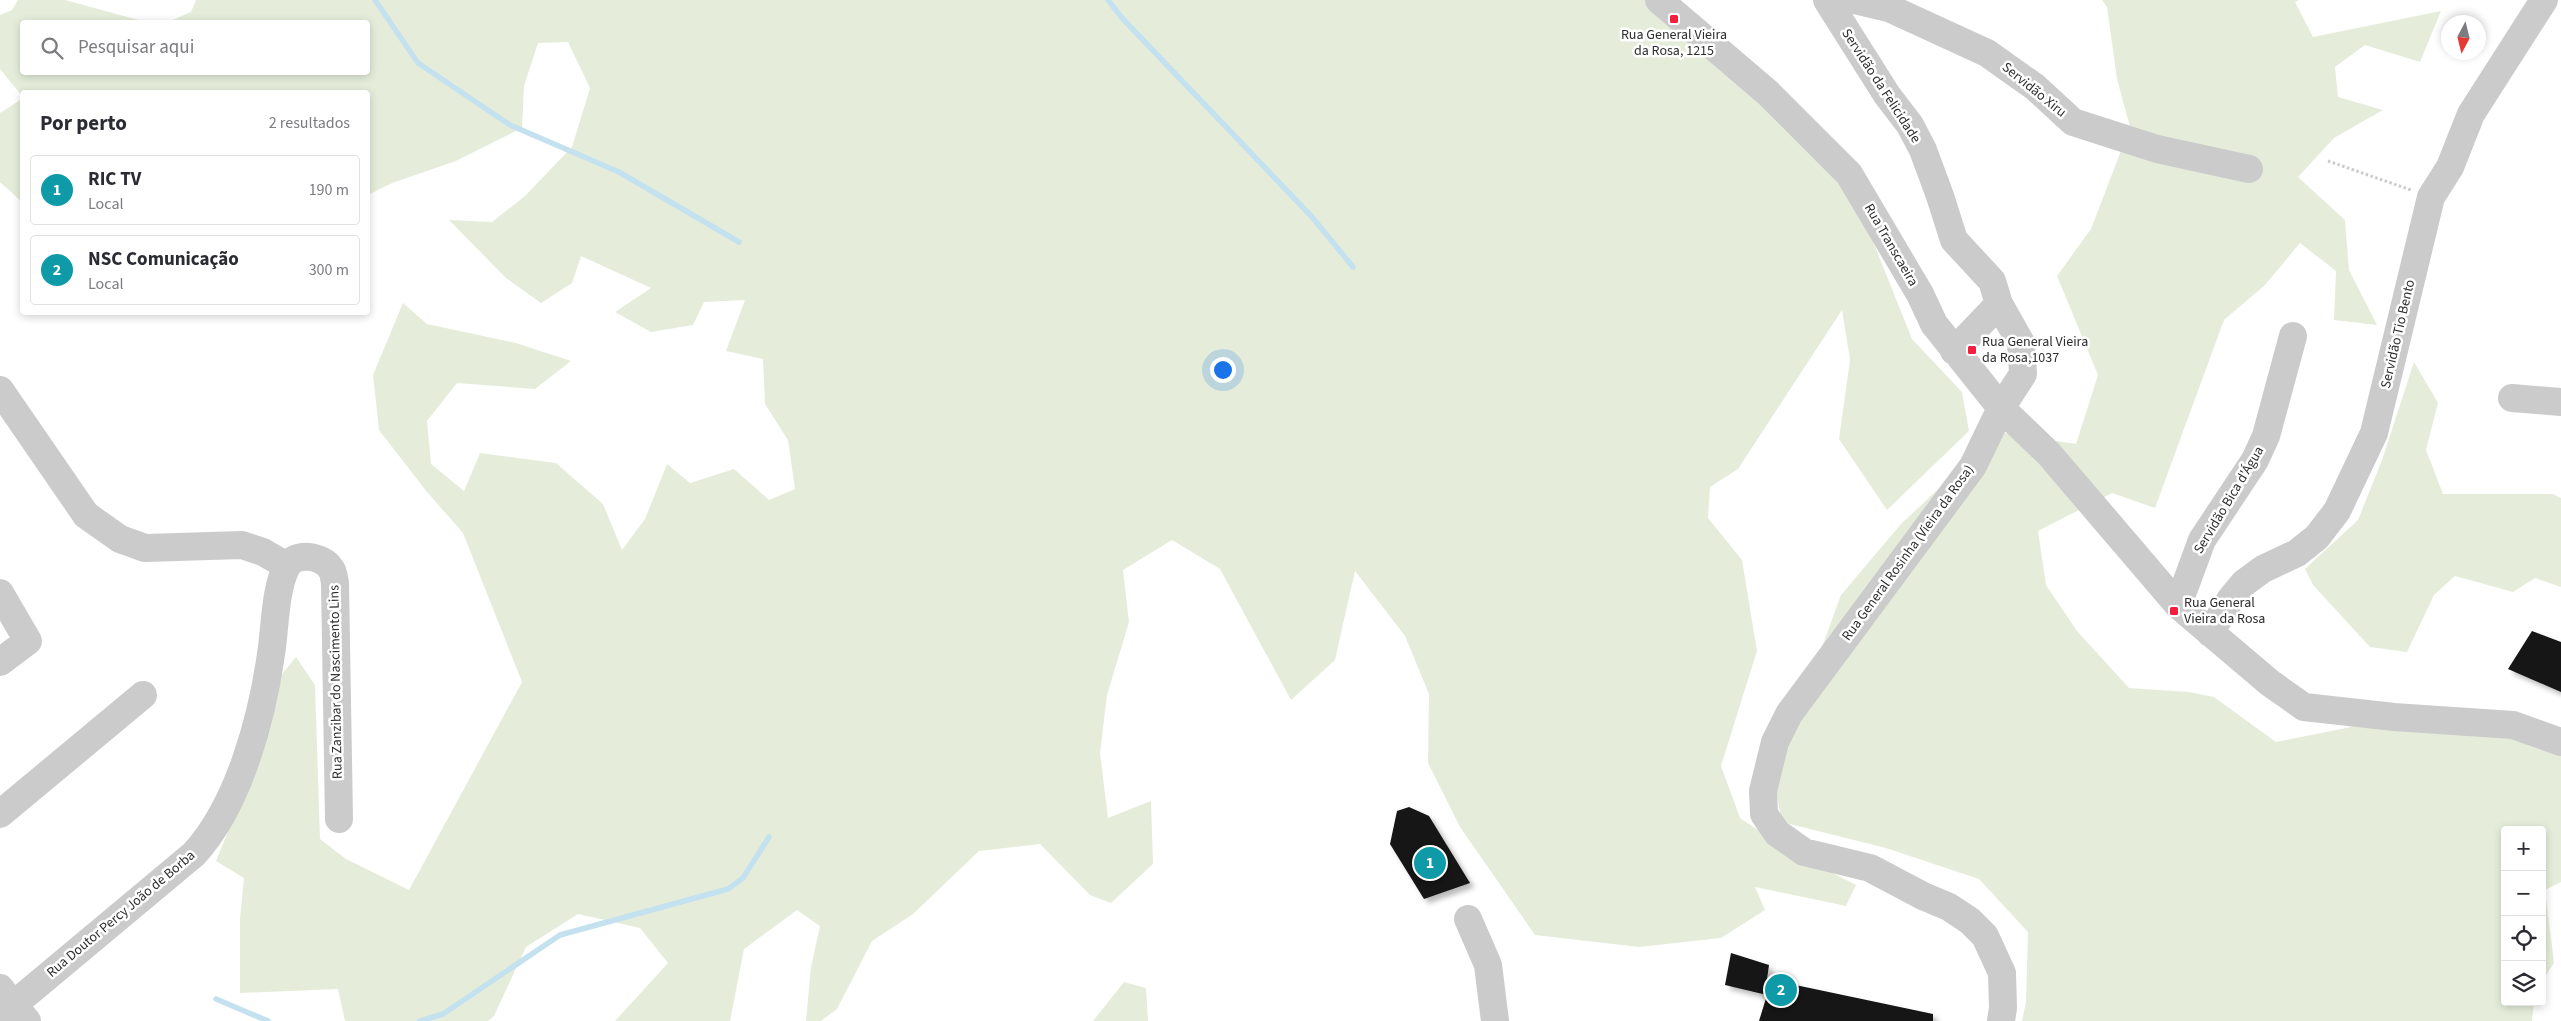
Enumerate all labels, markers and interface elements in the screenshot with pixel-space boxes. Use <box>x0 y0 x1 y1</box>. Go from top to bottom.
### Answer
marker: Rua General Vieira da Rosa, 1215 <box>1668 13 1680 25</box>
north arrow <box>2441 15 2486 60</box>
search box <box>20 20 370 75</box>
place label: Rua General Vieira da Rosa, 1215 <box>1621 25 1727 61</box>
street label: Servidão da Felicidade <box>1837 25 1925 147</box>
icon: search <box>38 34 66 62</box>
text: Pesquisar aqui <box>78 34 194 61</box>
street label: Servidão Xiru <box>1997 58 2071 122</box>
text: Por perto <box>40 108 127 138</box>
text: 2 resultados <box>269 112 350 134</box>
text: RIC TV <box>88 166 141 193</box>
text: 1 <box>53 179 61 201</box>
text: 190 m <box>309 179 349 201</box>
text: Local <box>88 193 124 215</box>
street label: Rua Transcaeira <box>1859 200 1923 290</box>
text: NSC Comunicação <box>88 246 239 273</box>
text: 2 <box>53 259 61 281</box>
text: 300 m <box>309 259 349 281</box>
text: Local <box>88 273 124 295</box>
street label: Servidão Tio Bento <box>2376 278 2420 390</box>
place label: Rua General Vieira da Rosa,1037 <box>1982 332 2088 368</box>
marker: Rua General Vieira da Rosa,1037 <box>1966 344 1978 356</box>
your location <box>1210 357 1236 383</box>
street label: Servidão Bica d'Água <box>2189 442 2269 558</box>
street label: Rua General Rosinha (Vieira da Rosa) <box>1837 461 1979 645</box>
street label: Rua Zanzibar do Nascimento Lins <box>324 585 348 779</box>
place label: Rua General Vieira da Rosa <box>2184 593 2265 629</box>
marker: Rua General Vieira da Rosa <box>2168 605 2180 617</box>
map controls <box>2501 826 2546 1006</box>
button: + <box>2501 826 2546 871</box>
pin: 1 <box>1414 844 1446 882</box>
street label: Rua Doutor Percy João de Borba <box>42 846 200 982</box>
button: − <box>2501 871 2546 916</box>
button: locate <box>2501 916 2546 961</box>
button: layers <box>2501 961 2546 1006</box>
pin: 2 <box>1765 971 1797 1009</box>

